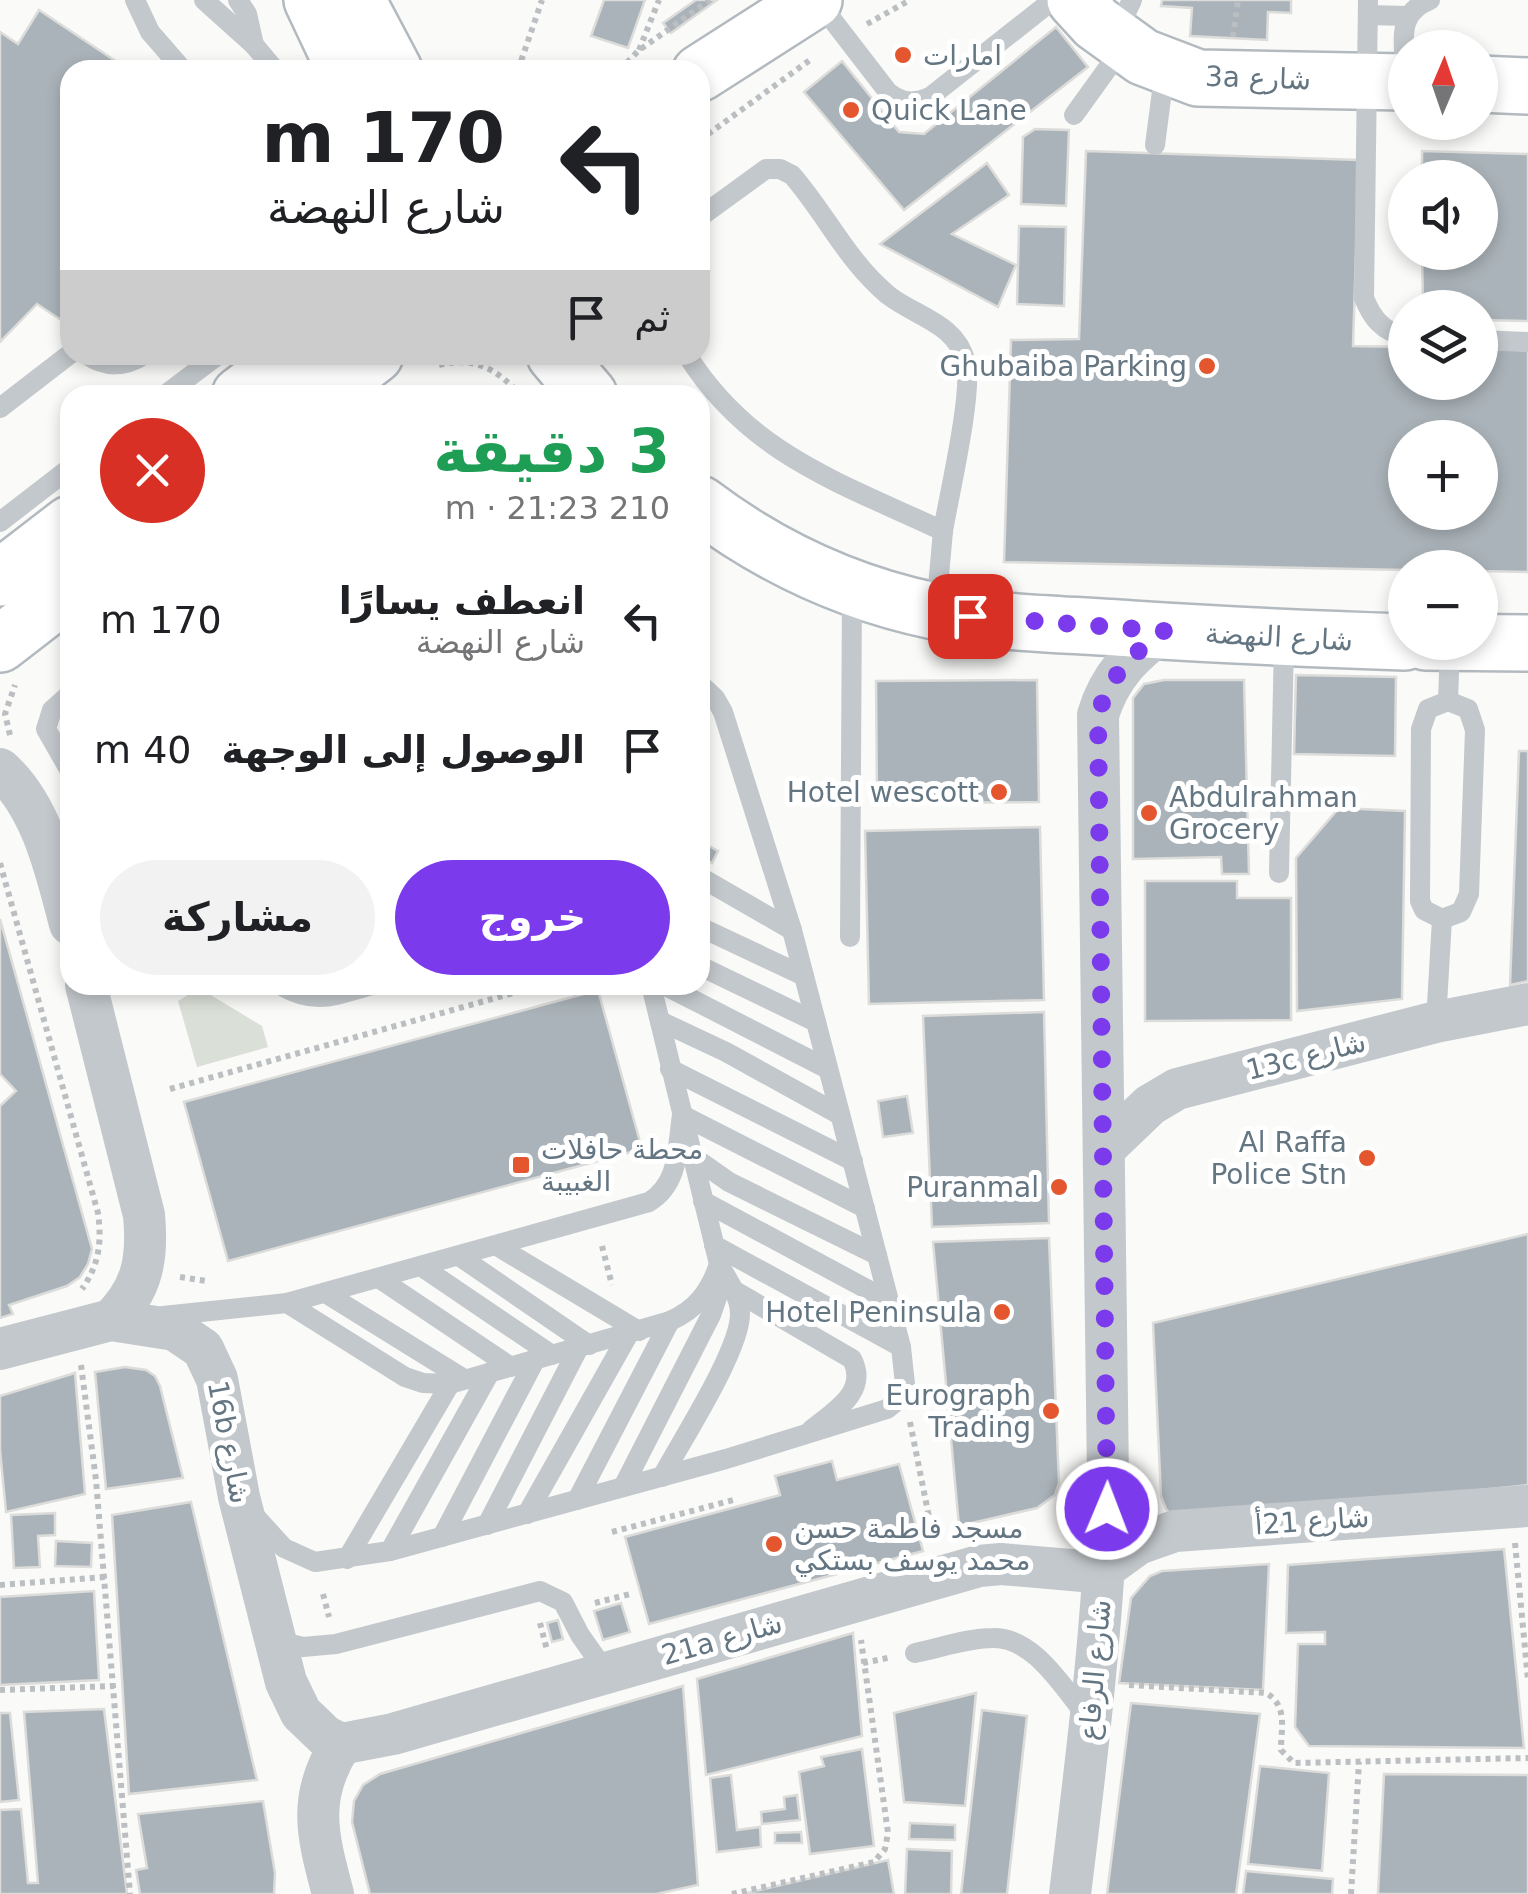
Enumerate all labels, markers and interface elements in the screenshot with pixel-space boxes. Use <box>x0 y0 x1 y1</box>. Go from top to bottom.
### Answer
north arrow <box>1388 30 1498 140</box>
map controls <box>1388 30 1498 660</box>
place label: امارات <box>923 39 1002 72</box>
marker: امارات <box>892 44 914 66</box>
street label: 3a شارع <box>1204 60 1312 96</box>
place label: Quick Lane <box>871 94 1027 127</box>
text: 170 m <box>262 97 505 179</box>
marker: Quick Lane <box>840 99 862 121</box>
icon: left <box>540 100 670 230</box>
button: sound <box>1388 160 1498 270</box>
text: شارع النهضة <box>267 181 505 234</box>
icon: arrive <box>559 290 614 345</box>
button: layers <box>1388 290 1498 400</box>
text: ثم <box>634 296 670 340</box>
place label: Ghubaiba Parking <box>939 350 1187 383</box>
marker: Ghubaiba Parking <box>1196 355 1218 377</box>
text: 3 دقيقة <box>433 416 670 486</box>
button: close <box>100 418 205 523</box>
button: + <box>1388 420 1498 530</box>
text: 210 m · 21:23 <box>445 489 670 527</box>
button: − <box>1388 550 1498 660</box>
pin <box>928 574 1013 659</box>
text: انعطف يسارًا <box>339 579 585 623</box>
icon: arrive <box>943 589 998 644</box>
icon: left <box>615 593 670 648</box>
text: 170 m <box>100 598 222 642</box>
street label: شارع النهضة <box>1204 617 1354 657</box>
text: شارع النهضة <box>416 623 585 661</box>
icon: arrive <box>615 723 670 778</box>
text: 40 m <box>94 728 192 772</box>
text: الوصول إلى الوجهة <box>222 728 585 772</box>
place label: Hotel wescott <box>787 776 979 809</box>
marker: Hotel wescott <box>988 781 1010 803</box>
place label: Abdulrahman Grocery <box>1169 781 1358 846</box>
marker: Abdulrahman Grocery <box>1138 802 1160 824</box>
button: مشاركة <box>100 860 375 975</box>
button: خروج <box>395 860 670 975</box>
street label: 13c شارع <box>1243 1025 1369 1087</box>
place label: Al Raffa Police Stn <box>1210 1126 1347 1191</box>
place label: محطة حافلات الغبيبة <box>541 1133 703 1198</box>
marker: Al Raffa Police Stn <box>1356 1147 1378 1169</box>
marker: محطة حافلات الغبيبة <box>510 1154 532 1176</box>
place label: Puranmal <box>906 1171 1039 1204</box>
marker: Puranmal <box>1048 1176 1070 1198</box>
place label: Hotel Peninsula <box>765 1296 982 1329</box>
marker: Hotel Peninsula <box>991 1301 1013 1323</box>
street label: 16b شارع <box>201 1378 257 1506</box>
place label: Eurograph Trading <box>886 1379 1031 1444</box>
marker: Eurograph Trading <box>1040 1400 1062 1422</box>
position arrow <box>1055 1457 1159 1561</box>
street label: شارع 21أ <box>1254 1498 1370 1541</box>
place label: مسجد فاطمة حسن محمد يوسف بستكي <box>794 1512 1030 1577</box>
marker: مسجد فاطمة حسن محمد يوسف بستكي <box>763 1533 785 1555</box>
street label: شارع الرفاع <box>1072 1598 1118 1742</box>
street label: 21a شارع <box>658 1606 786 1672</box>

